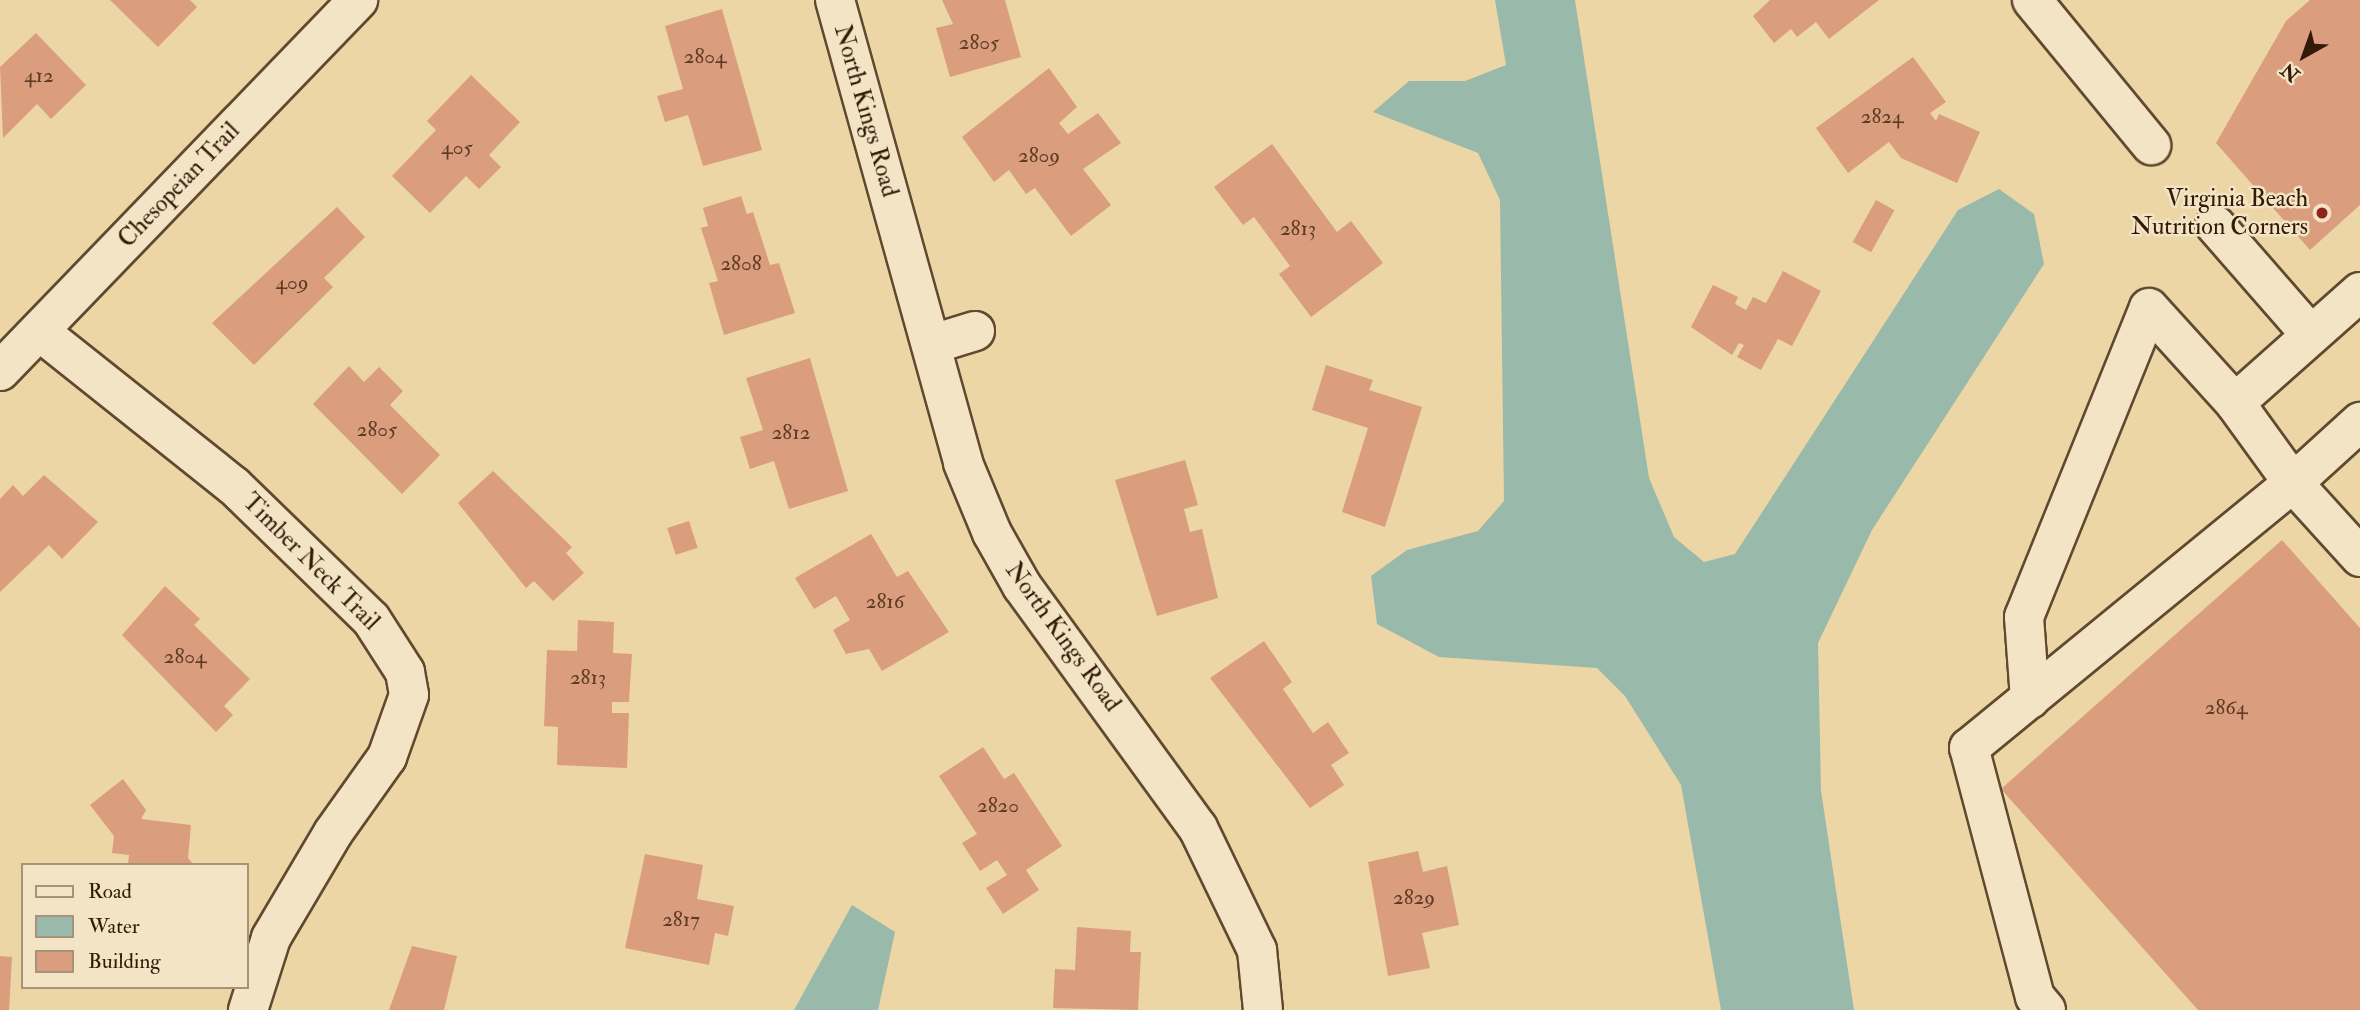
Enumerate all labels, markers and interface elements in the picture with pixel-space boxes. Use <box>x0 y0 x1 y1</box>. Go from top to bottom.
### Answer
north arrow <box>2269 21 2339 91</box>
street label: North Kings Road <box>828 22 904 200</box>
house number: 2805 <box>959 30 999 56</box>
house number: 2804 <box>684 44 726 70</box>
text: N <box>2276 57 2305 87</box>
house number: 412 <box>24 63 54 89</box>
house number: 2824 <box>1861 104 1903 130</box>
street label: Chesopeian Trail <box>112 117 246 253</box>
house number: 405 <box>441 135 473 161</box>
house number: 2809 <box>1018 143 1060 169</box>
place label: Virginia Beach Nutrition Corners <box>2131 185 2308 241</box>
marker: Virginia Beach Nutrition Corners <box>2314 205 2330 221</box>
house number: 2813 <box>1280 216 1316 242</box>
house number: 2808 <box>720 251 762 277</box>
house number: 409 <box>276 270 308 296</box>
house number: 2805 <box>357 417 397 443</box>
house number: 2812 <box>772 420 810 446</box>
street label: Timber Neck Trail <box>236 487 386 637</box>
street label: North Kings Road <box>999 557 1127 717</box>
house number: 2816 <box>866 589 904 615</box>
house number: 2804 <box>164 644 206 670</box>
house number: 2813 <box>570 665 606 691</box>
house number: 2864 <box>2205 695 2247 721</box>
house number: 2820 <box>977 793 1019 819</box>
legend <box>21 863 248 989</box>
text: Road <box>88 878 132 905</box>
house number: 2829 <box>1393 885 1435 911</box>
house number: 2817 <box>662 907 700 933</box>
text: Water <box>88 913 140 940</box>
text: Building <box>88 948 161 975</box>

